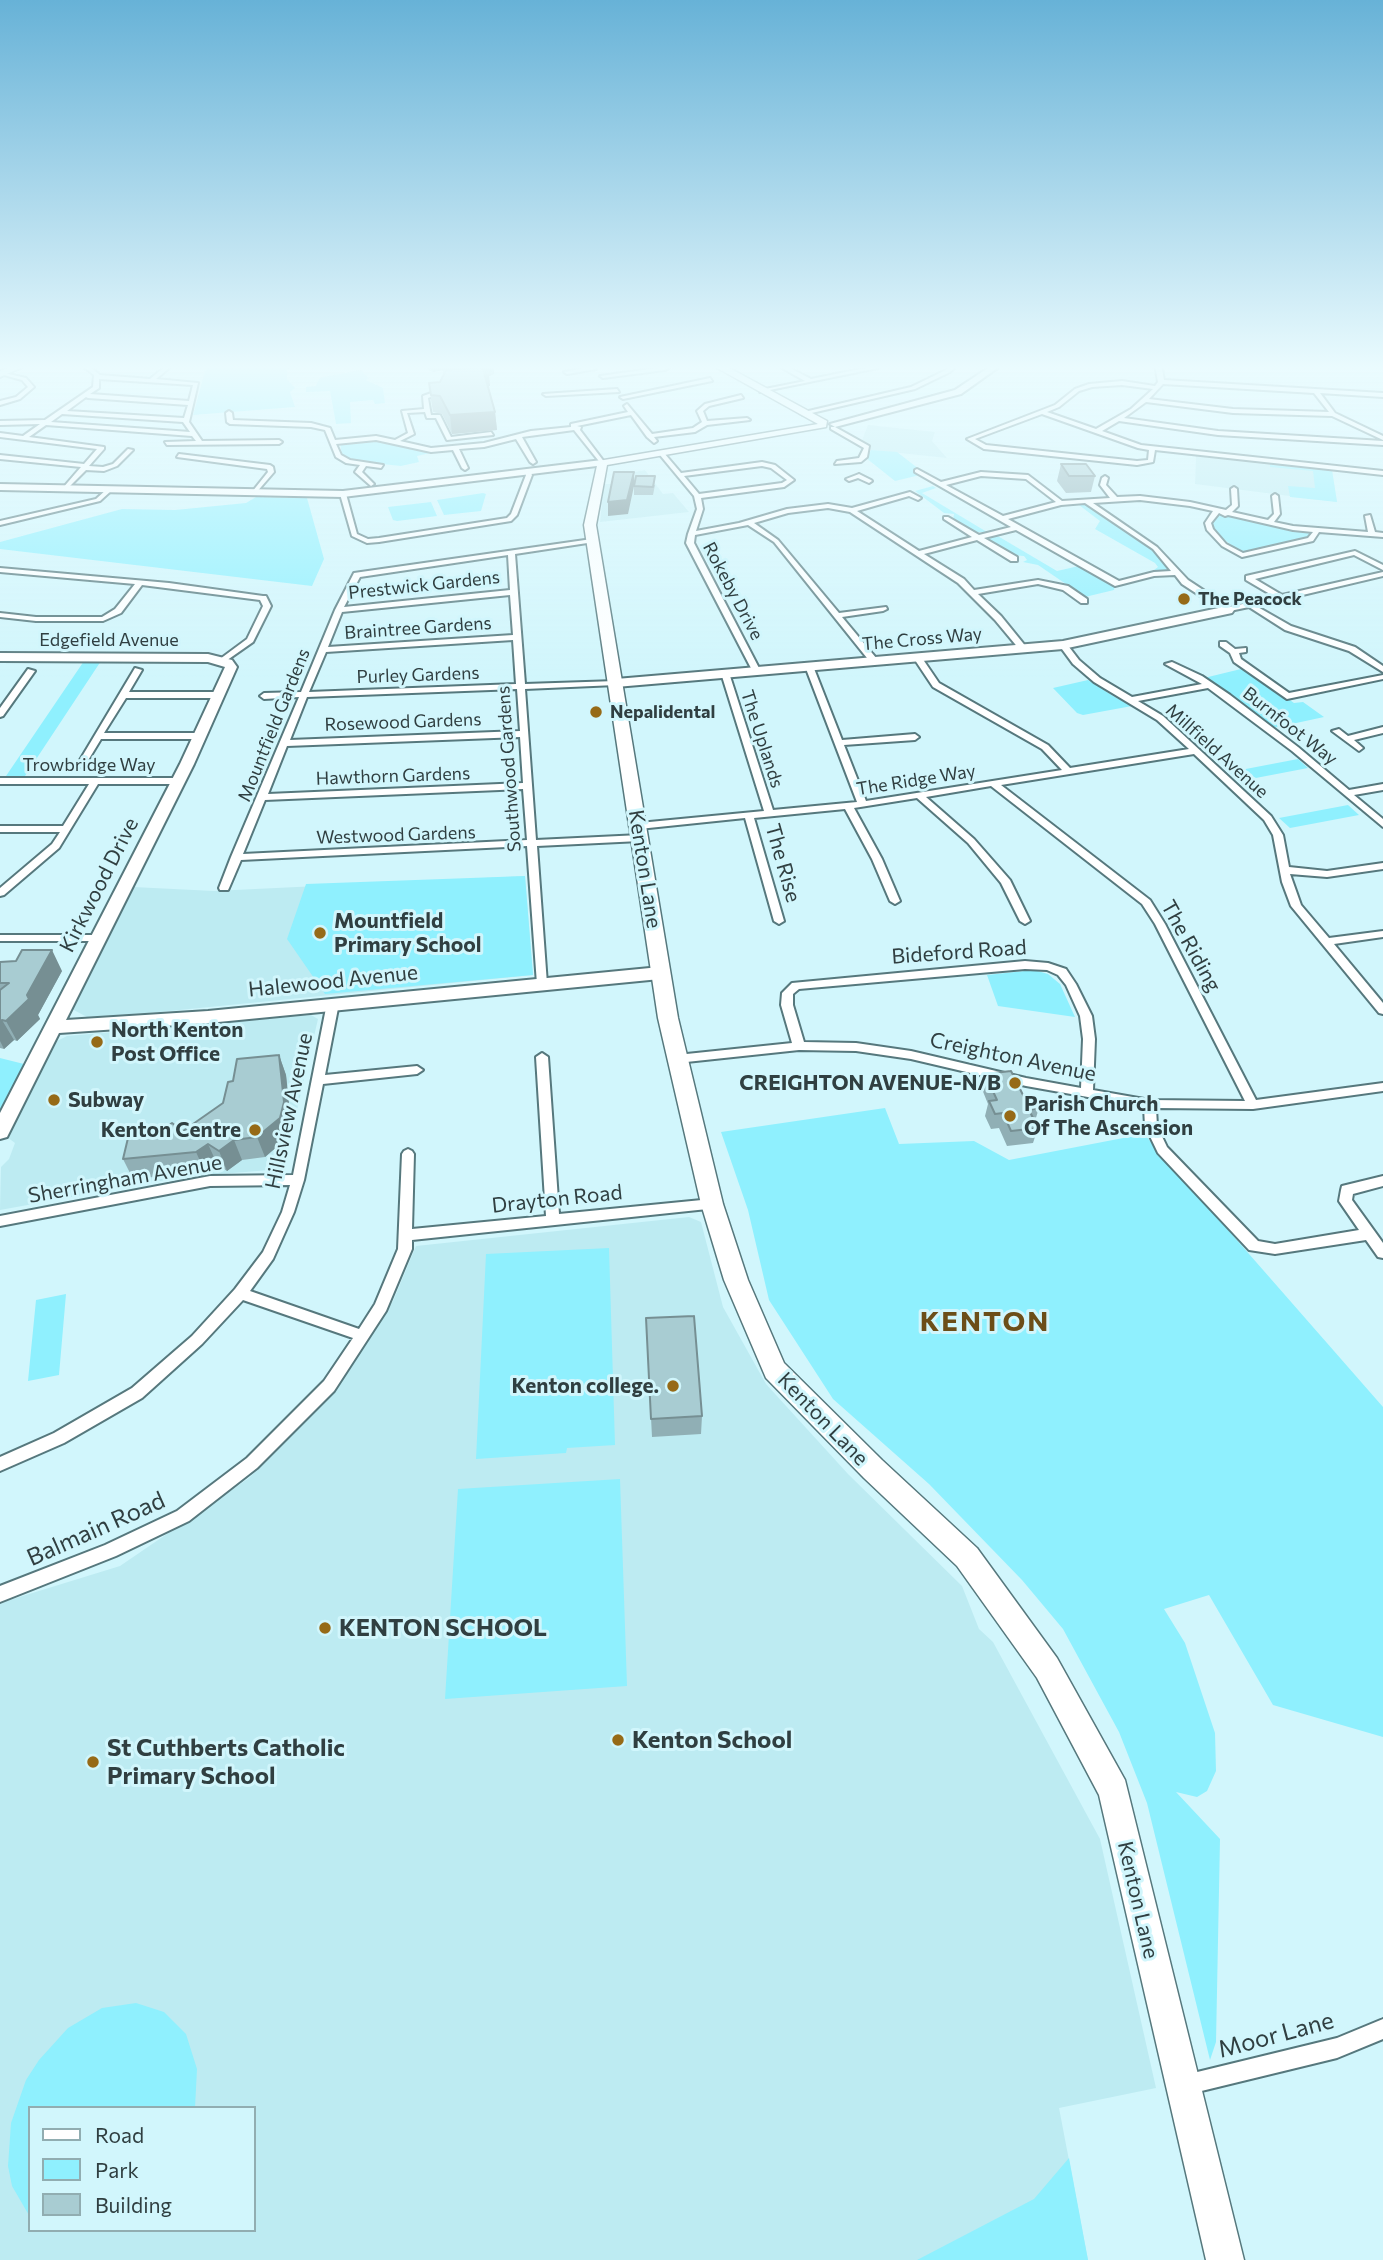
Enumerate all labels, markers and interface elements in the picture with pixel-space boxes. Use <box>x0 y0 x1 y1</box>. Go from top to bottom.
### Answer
street label: Rokeby Drive <box>698 538 768 644</box>
street label: Prestwick Gardens <box>347 566 501 604</box>
place label: The Peacock <box>1198 588 1302 610</box>
marker: The Peacock <box>1176 591 1192 607</box>
street label: Braintree Gardens <box>344 612 492 644</box>
street label: The Cross Way <box>861 623 983 655</box>
street label: Edgefield Avenue <box>39 629 179 651</box>
street label: Mountfield Gardens <box>233 645 315 805</box>
street label: Purley Gardens <box>356 662 480 688</box>
street label: Burnfoot Way <box>1238 682 1342 770</box>
street label: Southwood Gardens <box>492 685 526 853</box>
street label: The Uplands <box>736 687 788 791</box>
street label: Millfield Avenue <box>1161 699 1273 803</box>
place label: Nepalidental <box>610 701 715 723</box>
marker: Nepalidental <box>588 704 604 720</box>
street label: Rosewood Gardens <box>324 708 482 736</box>
street label: Trowbridge Way <box>22 754 156 776</box>
street label: The Ridge Way <box>855 760 977 800</box>
street label: Hawthorn Gardens <box>315 763 471 789</box>
street label: Kenton Lane <box>623 808 667 930</box>
street label: Kirkwood Drive <box>54 813 144 957</box>
street label: Westwood Gardens <box>316 821 476 849</box>
street label: The Rise <box>760 821 806 905</box>
street label: The Riding <box>1155 896 1227 996</box>
place label: Mountfield Primary School <box>334 908 481 958</box>
marker: Mountfield Primary School <box>312 925 328 941</box>
street label: Bideford Road <box>891 935 1027 969</box>
street label: Halewood Avenue <box>247 960 419 1002</box>
place label: North Kenton Post Office <box>111 1017 243 1067</box>
street label: Creighton Avenue <box>928 1027 1098 1087</box>
street label: Hillsview Avenue <box>260 1031 318 1191</box>
marker: North Kenton Post Office <box>89 1034 105 1050</box>
place label: CREIGHTON AVENUE-N/B <box>739 1070 1001 1096</box>
marker: CREIGHTON AVENUE-N/B <box>1007 1075 1023 1091</box>
place label: Subway <box>68 1087 144 1113</box>
place label: Parish Church Of The Ascension <box>1024 1091 1193 1141</box>
marker: Subway <box>46 1092 62 1108</box>
marker: Parish Church Of The Ascension <box>1002 1108 1018 1124</box>
place label: Kenton Centre <box>101 1117 241 1143</box>
marker: Kenton Centre <box>247 1122 263 1138</box>
street label: Sherringham Avenue <box>26 1150 224 1208</box>
street label: Drayton Road <box>490 1180 624 1218</box>
district label: KENTON <box>920 1305 1050 1339</box>
street label: Kenton Lane <box>772 1367 874 1471</box>
place label: Kenton college. <box>511 1373 659 1399</box>
marker: Kenton college. <box>665 1378 681 1394</box>
street label: Balmain Road <box>22 1486 170 1572</box>
place label: KENTON SCHOOL <box>339 1614 547 1642</box>
marker: KENTON SCHOOL <box>317 1620 333 1636</box>
place label: Kenton School <box>632 1726 792 1754</box>
marker: Kenton School <box>610 1732 626 1748</box>
place label: St Cuthberts Catholic Primary School <box>107 1734 345 1790</box>
marker: St Cuthberts Catholic Primary School <box>85 1754 101 1770</box>
street label: Kenton Lane <box>1112 1839 1164 1961</box>
street label: Moor Lane <box>1215 2006 1337 2064</box>
legend <box>28 2106 256 2232</box>
text: Road <box>95 2122 144 2147</box>
text: Park <box>95 2157 139 2182</box>
text: Building <box>95 2192 172 2217</box>

